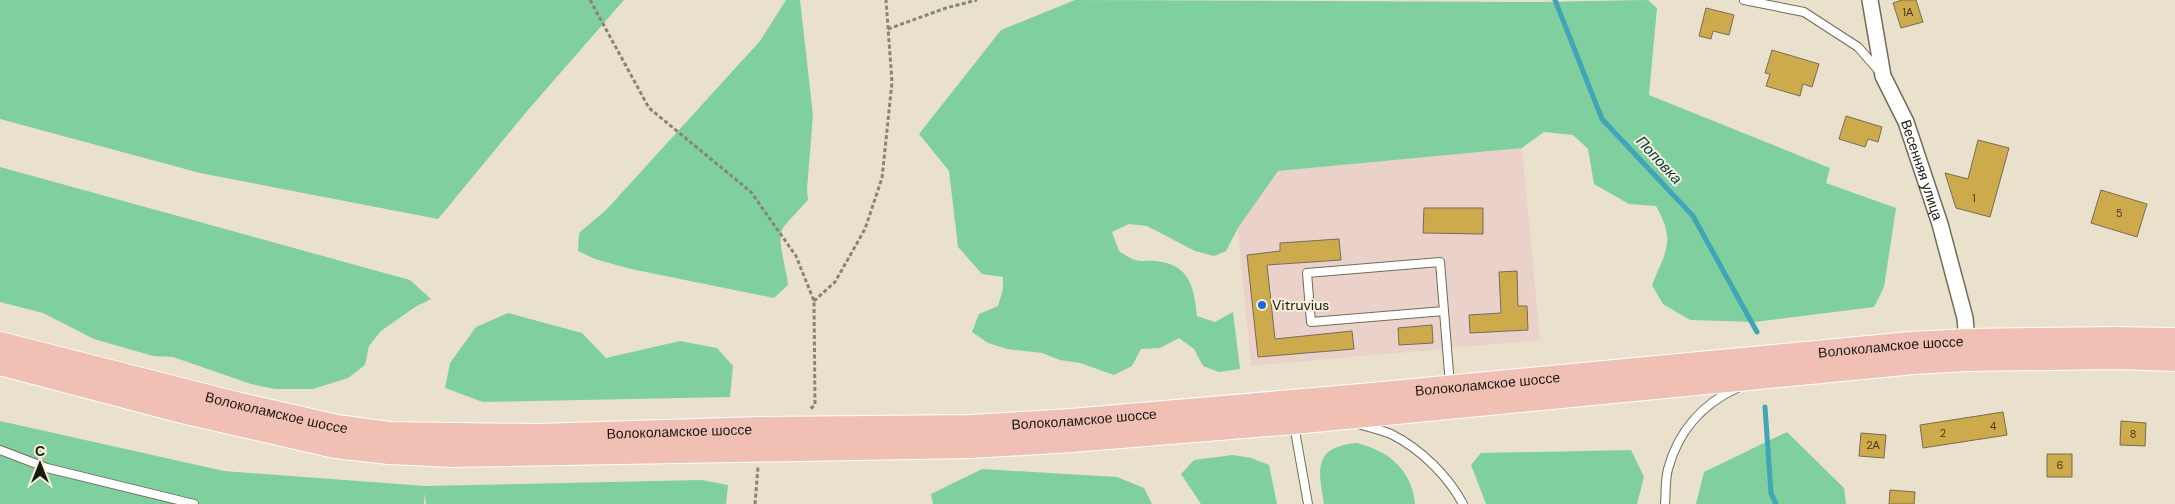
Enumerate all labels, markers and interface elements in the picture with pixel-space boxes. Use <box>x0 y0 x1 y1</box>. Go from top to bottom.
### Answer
house number: 1А <box>1903 5 1914 19</box>
street label: Весенняя улица <box>1897 117 1947 223</box>
water label: Поповка <box>1632 132 1686 188</box>
house number: 1 <box>1972 191 1976 205</box>
house number: 5 <box>2116 206 2123 220</box>
place label: Vitruvius <box>1272 296 1329 314</box>
marker: Vitruvius <box>1256 299 1268 311</box>
street label: Волоколамское шоссе <box>1817 332 1964 362</box>
street label: Волоколамское шоссе <box>1414 368 1561 400</box>
street label: Волоколамское шоссе <box>203 388 349 437</box>
street label: Волоколамское шоссе <box>1011 405 1158 434</box>
house number: 4 <box>1990 419 1997 433</box>
street label: Волоколамское шоссе <box>606 420 753 443</box>
house number: 2 <box>1940 426 1946 440</box>
house number: 8 <box>2130 427 2136 441</box>
house number: 2А <box>1866 438 1880 452</box>
north arrow <box>15 439 65 489</box>
text: С <box>35 442 45 460</box>
house number: 6 <box>2057 458 2064 472</box>

